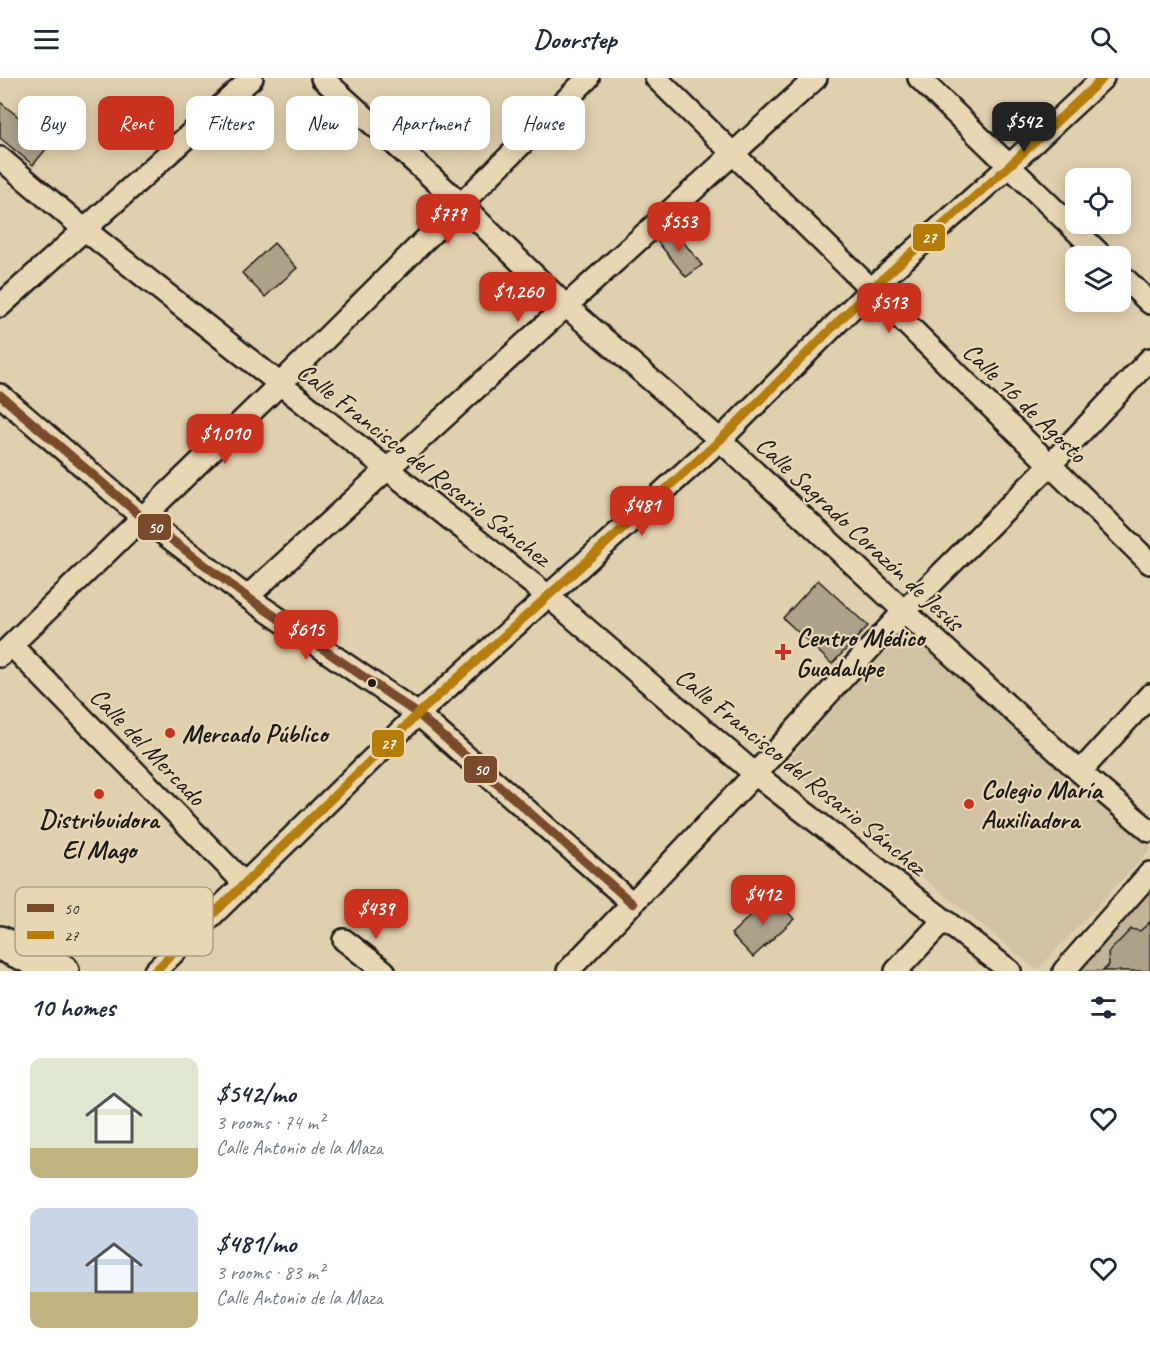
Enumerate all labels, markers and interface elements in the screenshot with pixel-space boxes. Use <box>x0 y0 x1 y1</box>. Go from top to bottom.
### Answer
text: Doorstep <box>534 22 617 56</box>
icon: menu <box>30 23 63 56</box>
icon: search <box>1087 23 1120 56</box>
chip: Buy <box>18 96 86 150</box>
chip: Rent <box>98 96 174 150</box>
chip: Filters <box>186 96 274 150</box>
chip: New <box>286 96 358 150</box>
chip: Apartment <box>370 96 490 150</box>
chip: House <box>502 96 585 150</box>
pin: $542 <box>988 102 1060 153</box>
text: $542 <box>1006 109 1042 134</box>
map controls <box>1065 168 1131 312</box>
button: locate <box>1065 168 1131 234</box>
pin: $779 <box>412 194 484 245</box>
text: $779 <box>430 201 466 226</box>
pin: $553 <box>643 202 715 253</box>
text: $553 <box>661 209 697 234</box>
line badge: 27 <box>912 223 946 252</box>
text: 27 <box>922 228 938 248</box>
button: layers <box>1065 246 1131 312</box>
pin: $1,260 <box>469 272 567 323</box>
text: $1,260 <box>493 279 543 304</box>
pin: $513 <box>853 283 925 334</box>
text: $513 <box>871 290 907 315</box>
street label: Calle 16 de Agosto <box>956 335 1095 471</box>
street label: Calle Francisco del Rosario Sánchez <box>290 355 559 575</box>
pin: $1,010 <box>176 414 274 465</box>
text: $1,010 <box>201 421 249 446</box>
street label: Calle Sagrado Corazón de Jesús <box>749 428 972 640</box>
pin: $481 <box>606 486 678 537</box>
text: $481 <box>624 493 660 518</box>
line badge: 50 <box>137 513 172 541</box>
text: 50 <box>148 518 164 538</box>
pin: $615 <box>270 610 342 661</box>
text: $615 <box>288 617 324 642</box>
place label: Centro Médico Guadalupe <box>796 621 927 684</box>
marker: Centro Médico Guadalupe <box>774 643 792 661</box>
street label: Calle Francisco del Rosario Sánchez <box>669 660 935 884</box>
unlabelled marker <box>366 677 378 689</box>
street label: Calle del Mercado <box>83 680 214 814</box>
place label: Mercado Público <box>182 717 330 750</box>
marker: Mercado Público <box>163 726 177 740</box>
line badge: 27 <box>371 729 405 758</box>
text: 27 <box>381 734 397 754</box>
line badge: 50 <box>463 755 498 784</box>
text: 50 <box>474 760 490 780</box>
place label: Colegio María Auxiliadora <box>981 773 1104 836</box>
marker: Distribuidora El Mago <box>92 787 106 801</box>
marker: Colegio María Auxiliadora <box>962 797 976 811</box>
place label: Distribuidora El Mago <box>39 803 161 866</box>
pin: $412 <box>727 875 799 926</box>
text: $412 <box>745 882 781 907</box>
legend <box>15 887 213 956</box>
pin: $439 <box>340 889 412 940</box>
text: $439 <box>358 896 394 921</box>
text: 50 <box>64 899 80 919</box>
text: 27 <box>64 926 79 946</box>
text: 10 homes <box>30 991 115 1024</box>
icon: filters <box>1087 991 1120 1024</box>
text: $542/mo <box>216 1077 296 1110</box>
icon: home <box>78 1082 150 1154</box>
icon: heart <box>1087 1102 1120 1135</box>
text: 3 rooms · 74 m² <box>216 1110 324 1135</box>
text: Calle Antonio de la Maza <box>216 1135 383 1160</box>
text: $481/mo <box>216 1227 296 1260</box>
icon: home <box>78 1232 150 1304</box>
icon: heart <box>1087 1252 1120 1285</box>
text: 3 rooms · 83 m² <box>216 1260 324 1285</box>
text: Calle Antonio de la Maza <box>216 1285 383 1310</box>

